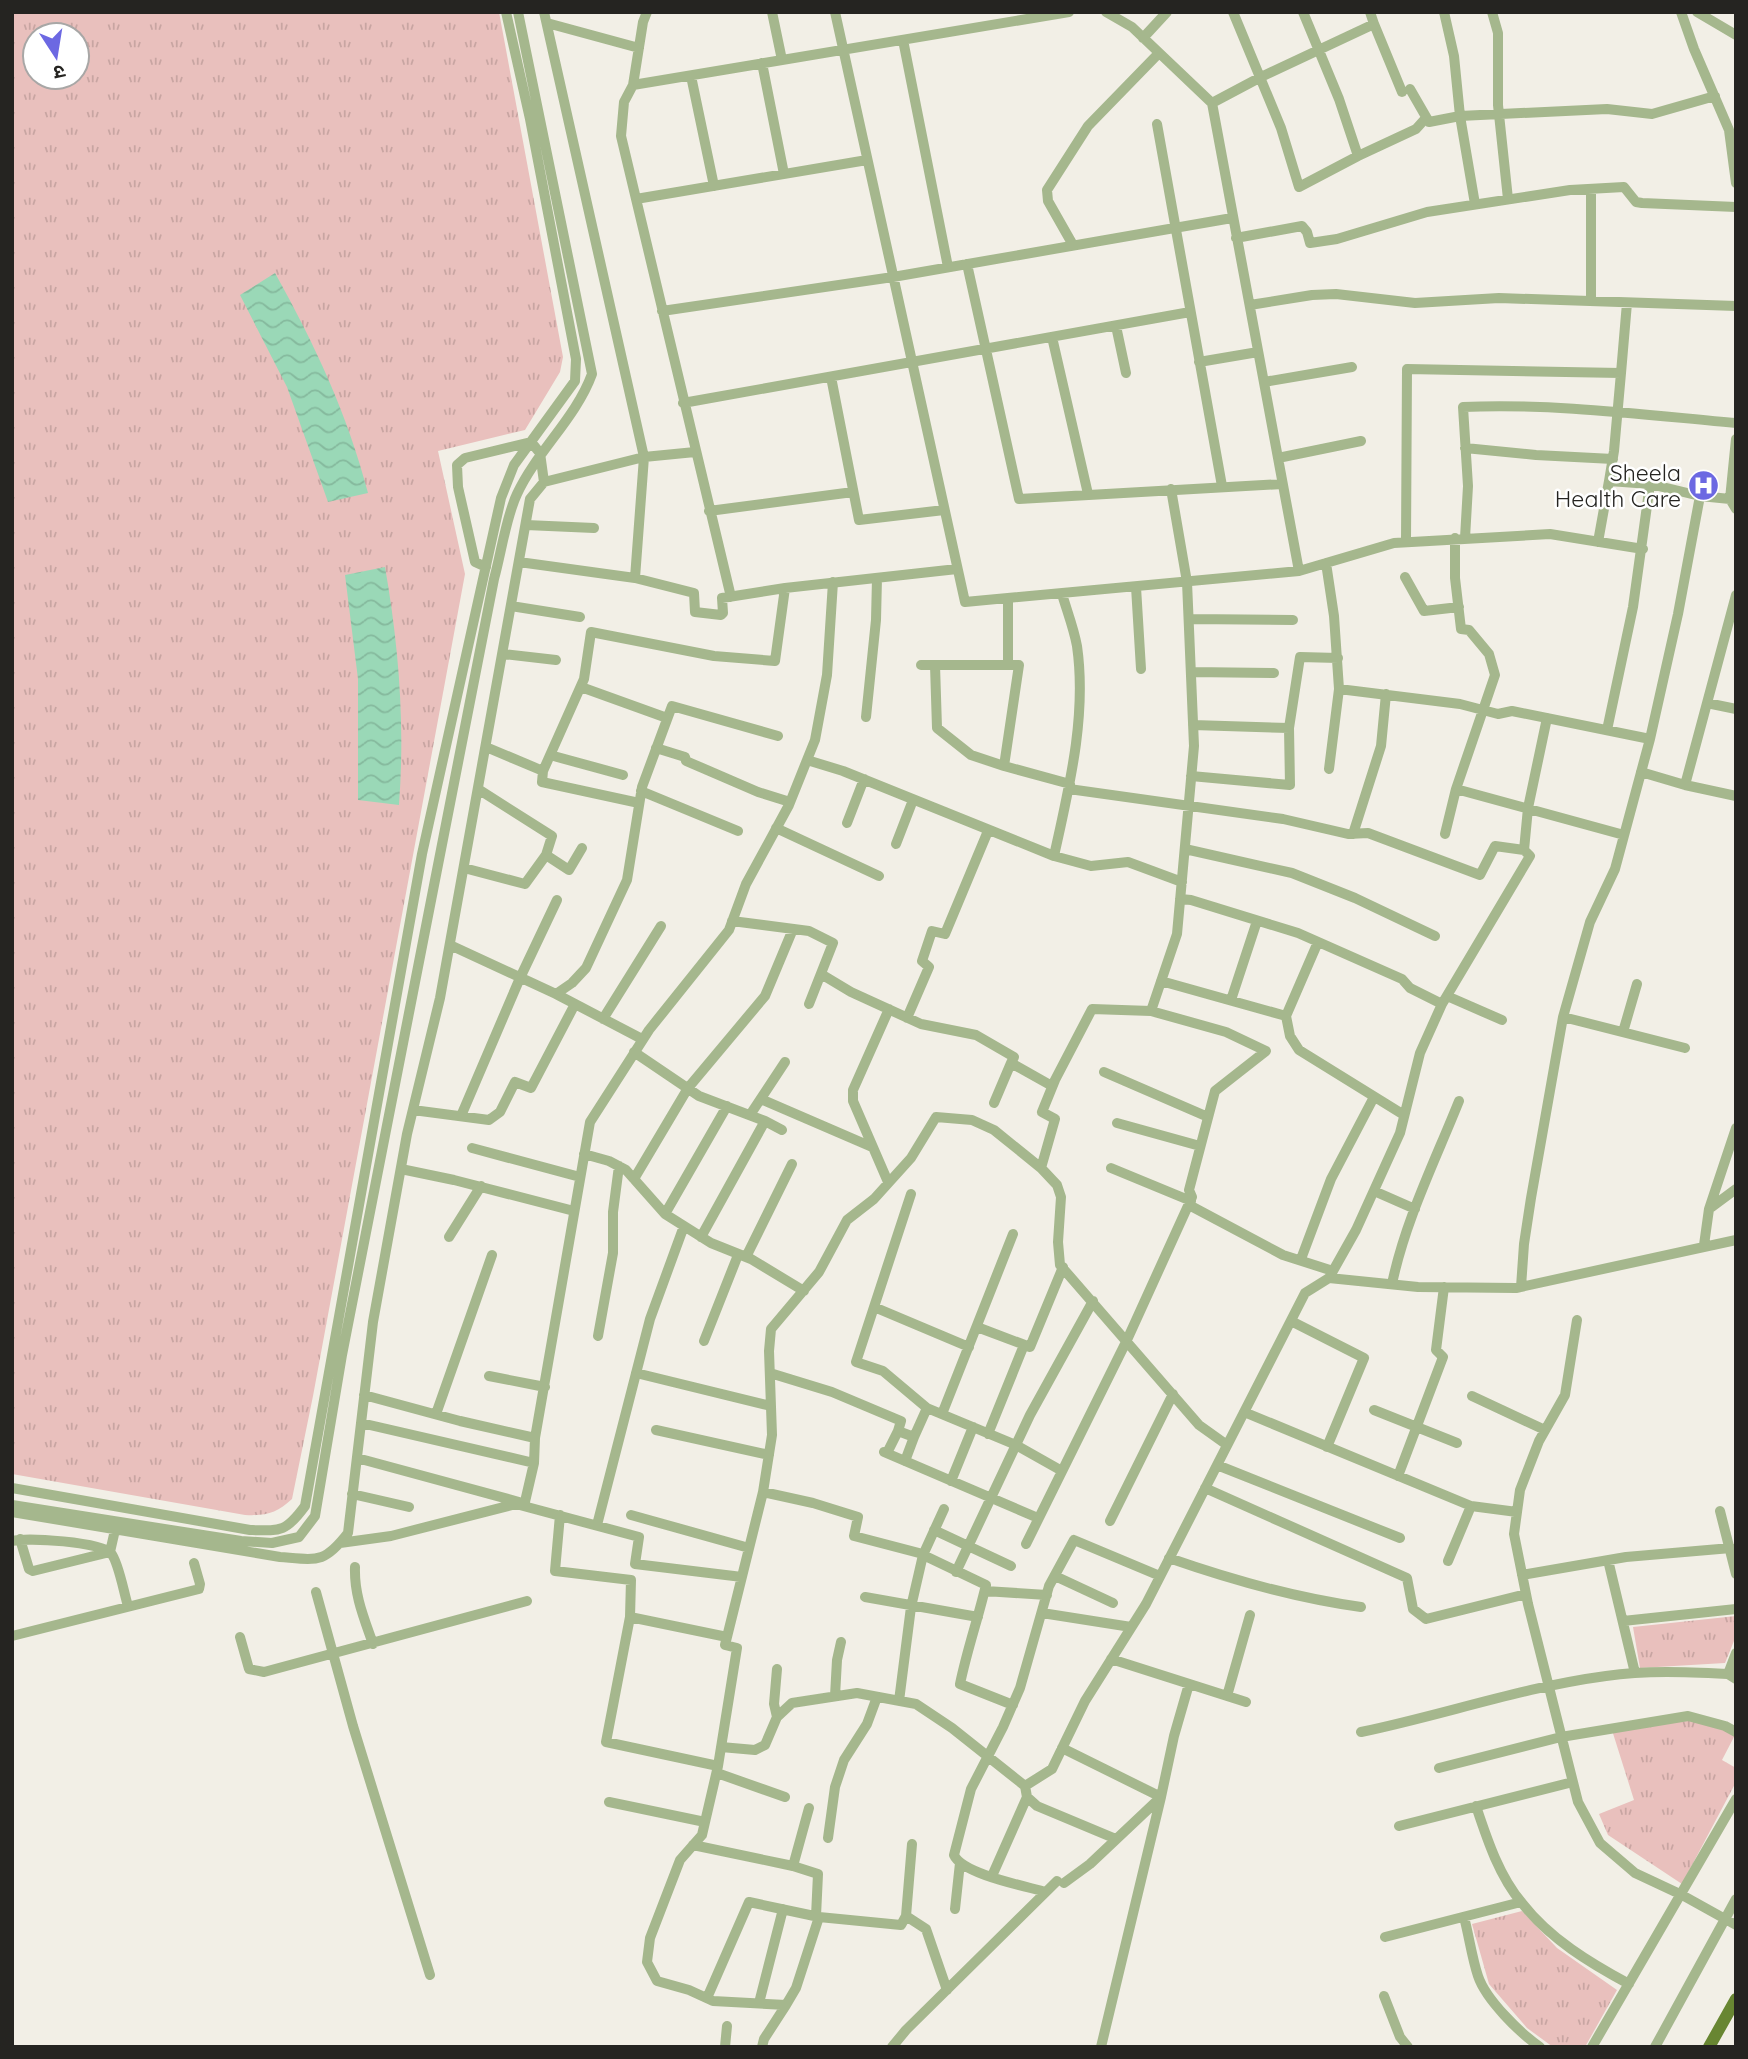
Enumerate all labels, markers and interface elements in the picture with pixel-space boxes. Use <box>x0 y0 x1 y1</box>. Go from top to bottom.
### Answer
north arrow <box>21 21 91 91</box>
text: उ <box>51 60 67 86</box>
place label: Sheela Health Care <box>1555 458 1681 513</box>
hospital icon: Sheela Health Care <box>1687 468 1721 502</box>

